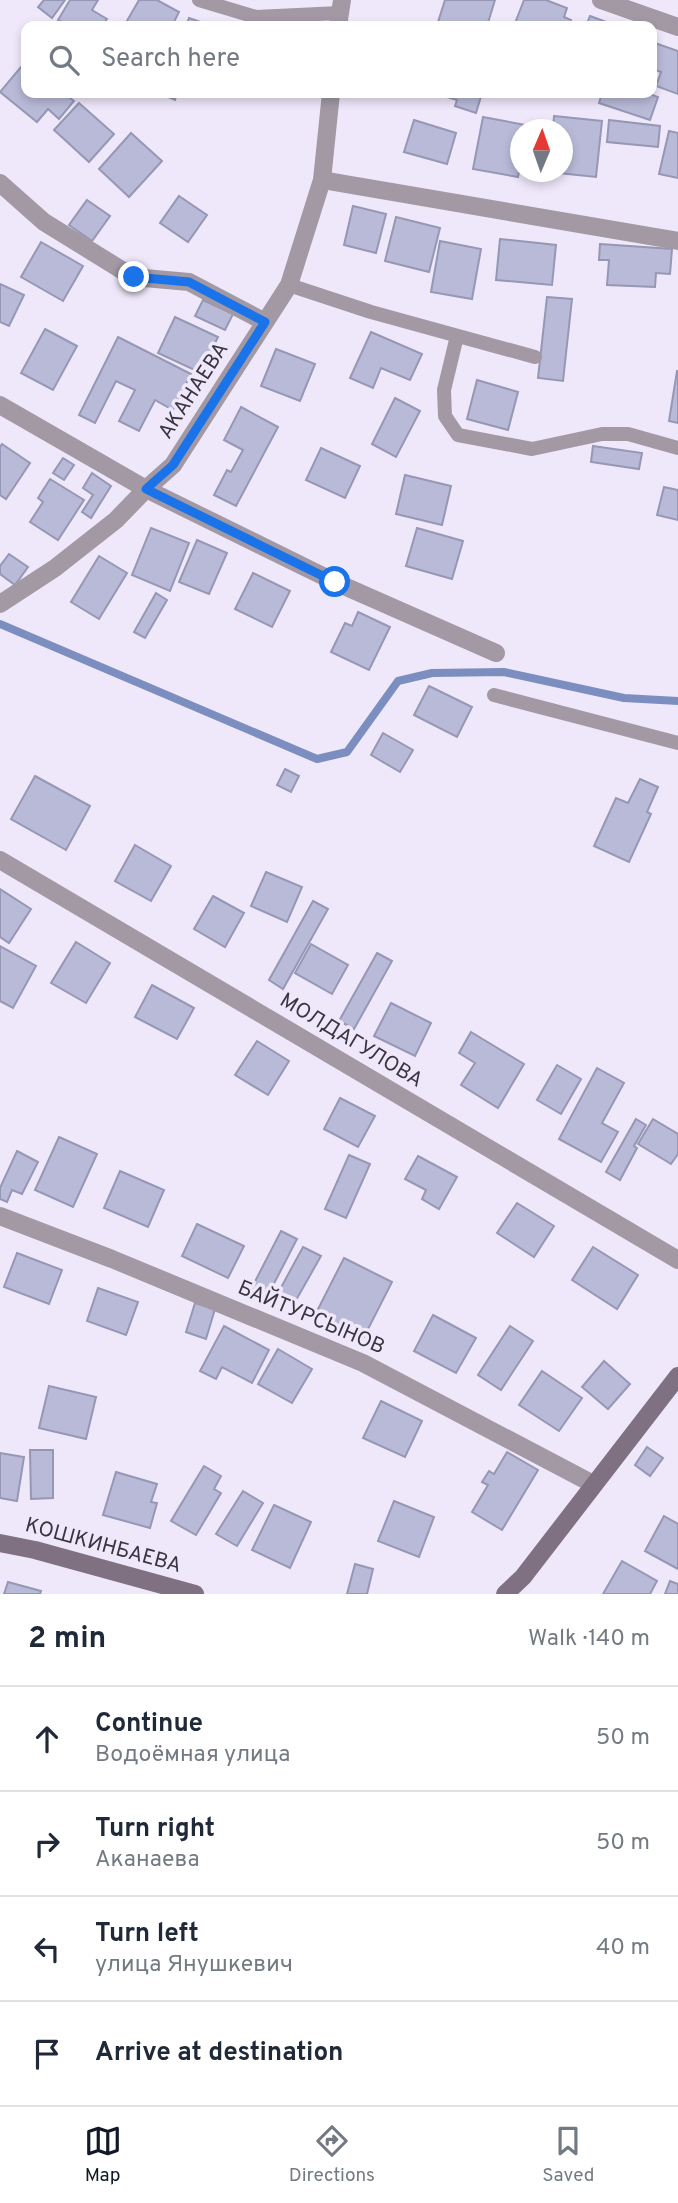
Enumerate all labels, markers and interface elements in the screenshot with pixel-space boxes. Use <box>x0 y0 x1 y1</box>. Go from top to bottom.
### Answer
search box <box>21 21 657 98</box>
icon: search <box>45 41 83 79</box>
text: Search here <box>101 43 240 76</box>
north arrow <box>510 119 573 182</box>
route end <box>118 261 149 292</box>
street label: АКАНАЕВА <box>153 337 235 445</box>
route start <box>319 566 350 597</box>
street label: МОЛДАГУЛОВА <box>274 988 428 1094</box>
street label: БАЙТУРСЫНОВ <box>233 1274 389 1361</box>
street label: КОШКИНБАЕВА <box>22 1512 184 1580</box>
text: 2 min <box>28 1621 106 1658</box>
text: Walk · 140 m <box>528 1625 650 1654</box>
text: Continue <box>95 1708 203 1741</box>
icon: ahead <box>28 1720 66 1758</box>
text: 50 m <box>596 1724 650 1753</box>
text: Водоёмная улица <box>95 1741 290 1770</box>
text: Turn right <box>95 1813 215 1846</box>
icon: right <box>28 1825 66 1863</box>
text: 50 m <box>596 1829 650 1858</box>
text: Аканаева <box>95 1846 200 1875</box>
text: Turn left <box>95 1918 199 1951</box>
icon: left <box>28 1930 66 1968</box>
text: 40 m <box>596 1934 650 1963</box>
text: улица Янушкевич <box>95 1951 293 1980</box>
icon: arrive <box>28 2035 66 2073</box>
text: Arrive at destination <box>95 2037 343 2070</box>
tab: Map <box>84 2122 122 2188</box>
tab: Directions <box>289 2122 375 2188</box>
tab: Saved <box>542 2122 594 2188</box>

